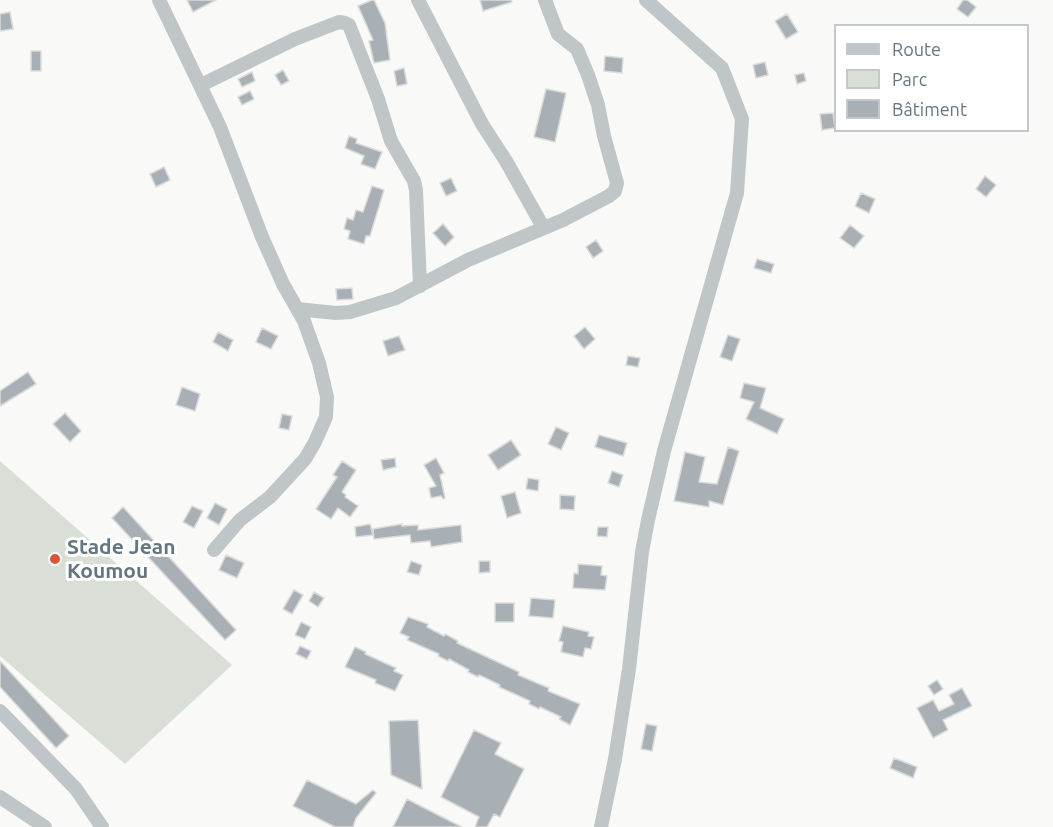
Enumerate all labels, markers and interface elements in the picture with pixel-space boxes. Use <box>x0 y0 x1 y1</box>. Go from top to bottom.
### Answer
legend <box>834 24 1029 132</box>
text: Route <box>892 39 941 59</box>
text: Parc <box>892 69 927 89</box>
text: Bâtiment <box>892 99 967 119</box>
place label: Stade Jean Koumou <box>67 534 175 584</box>
marker: Stade Jean Koumou <box>48 552 62 566</box>

